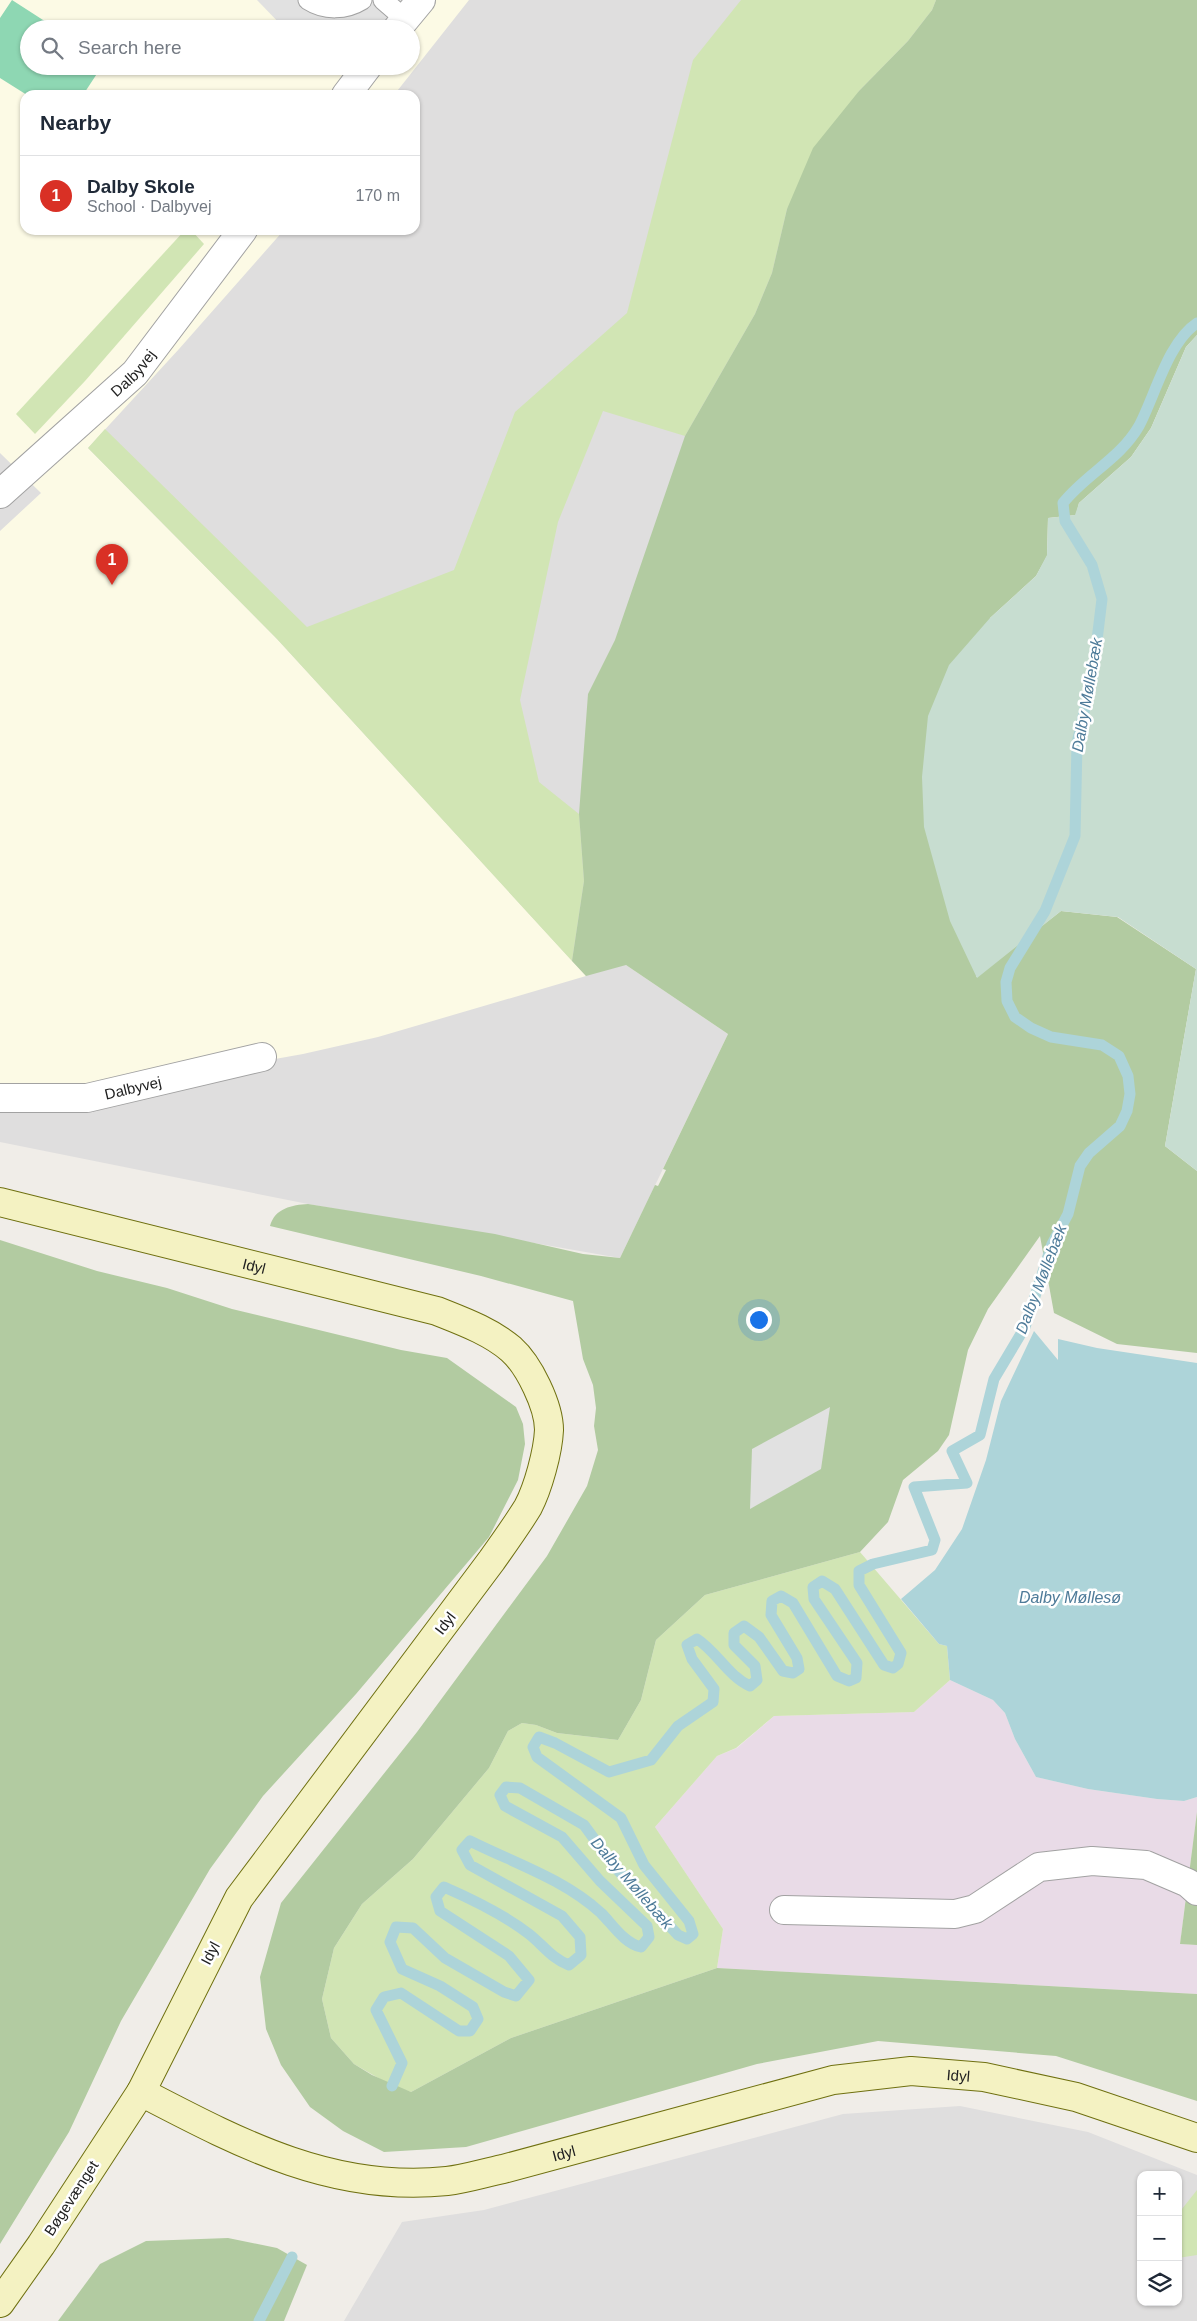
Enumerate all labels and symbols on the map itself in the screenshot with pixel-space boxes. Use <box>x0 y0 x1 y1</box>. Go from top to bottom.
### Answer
street label: Dalbyvej <box>107 346 158 399</box>
pin: 1 <box>96 544 128 585</box>
water label: Dalby Møllebæk <box>1069 636 1106 753</box>
street label: Dalbyvej <box>103 1072 163 1102</box>
water label: Dalby Møllebæk <box>1012 1221 1070 1336</box>
street label: Idyl <box>241 1254 268 1276</box>
your location <box>746 1307 772 1333</box>
water label: Dalby Møllesø <box>1019 1589 1121 1606</box>
street label: Idyl <box>431 1609 459 1637</box>
water label: Dalby Møllebæk <box>588 1834 677 1933</box>
street label: Idyl <box>197 1939 223 1967</box>
street label: Idyl <box>946 2065 971 2084</box>
street label: Idyl <box>550 2141 577 2164</box>
street label: Bøgevænget <box>40 2157 102 2239</box>

